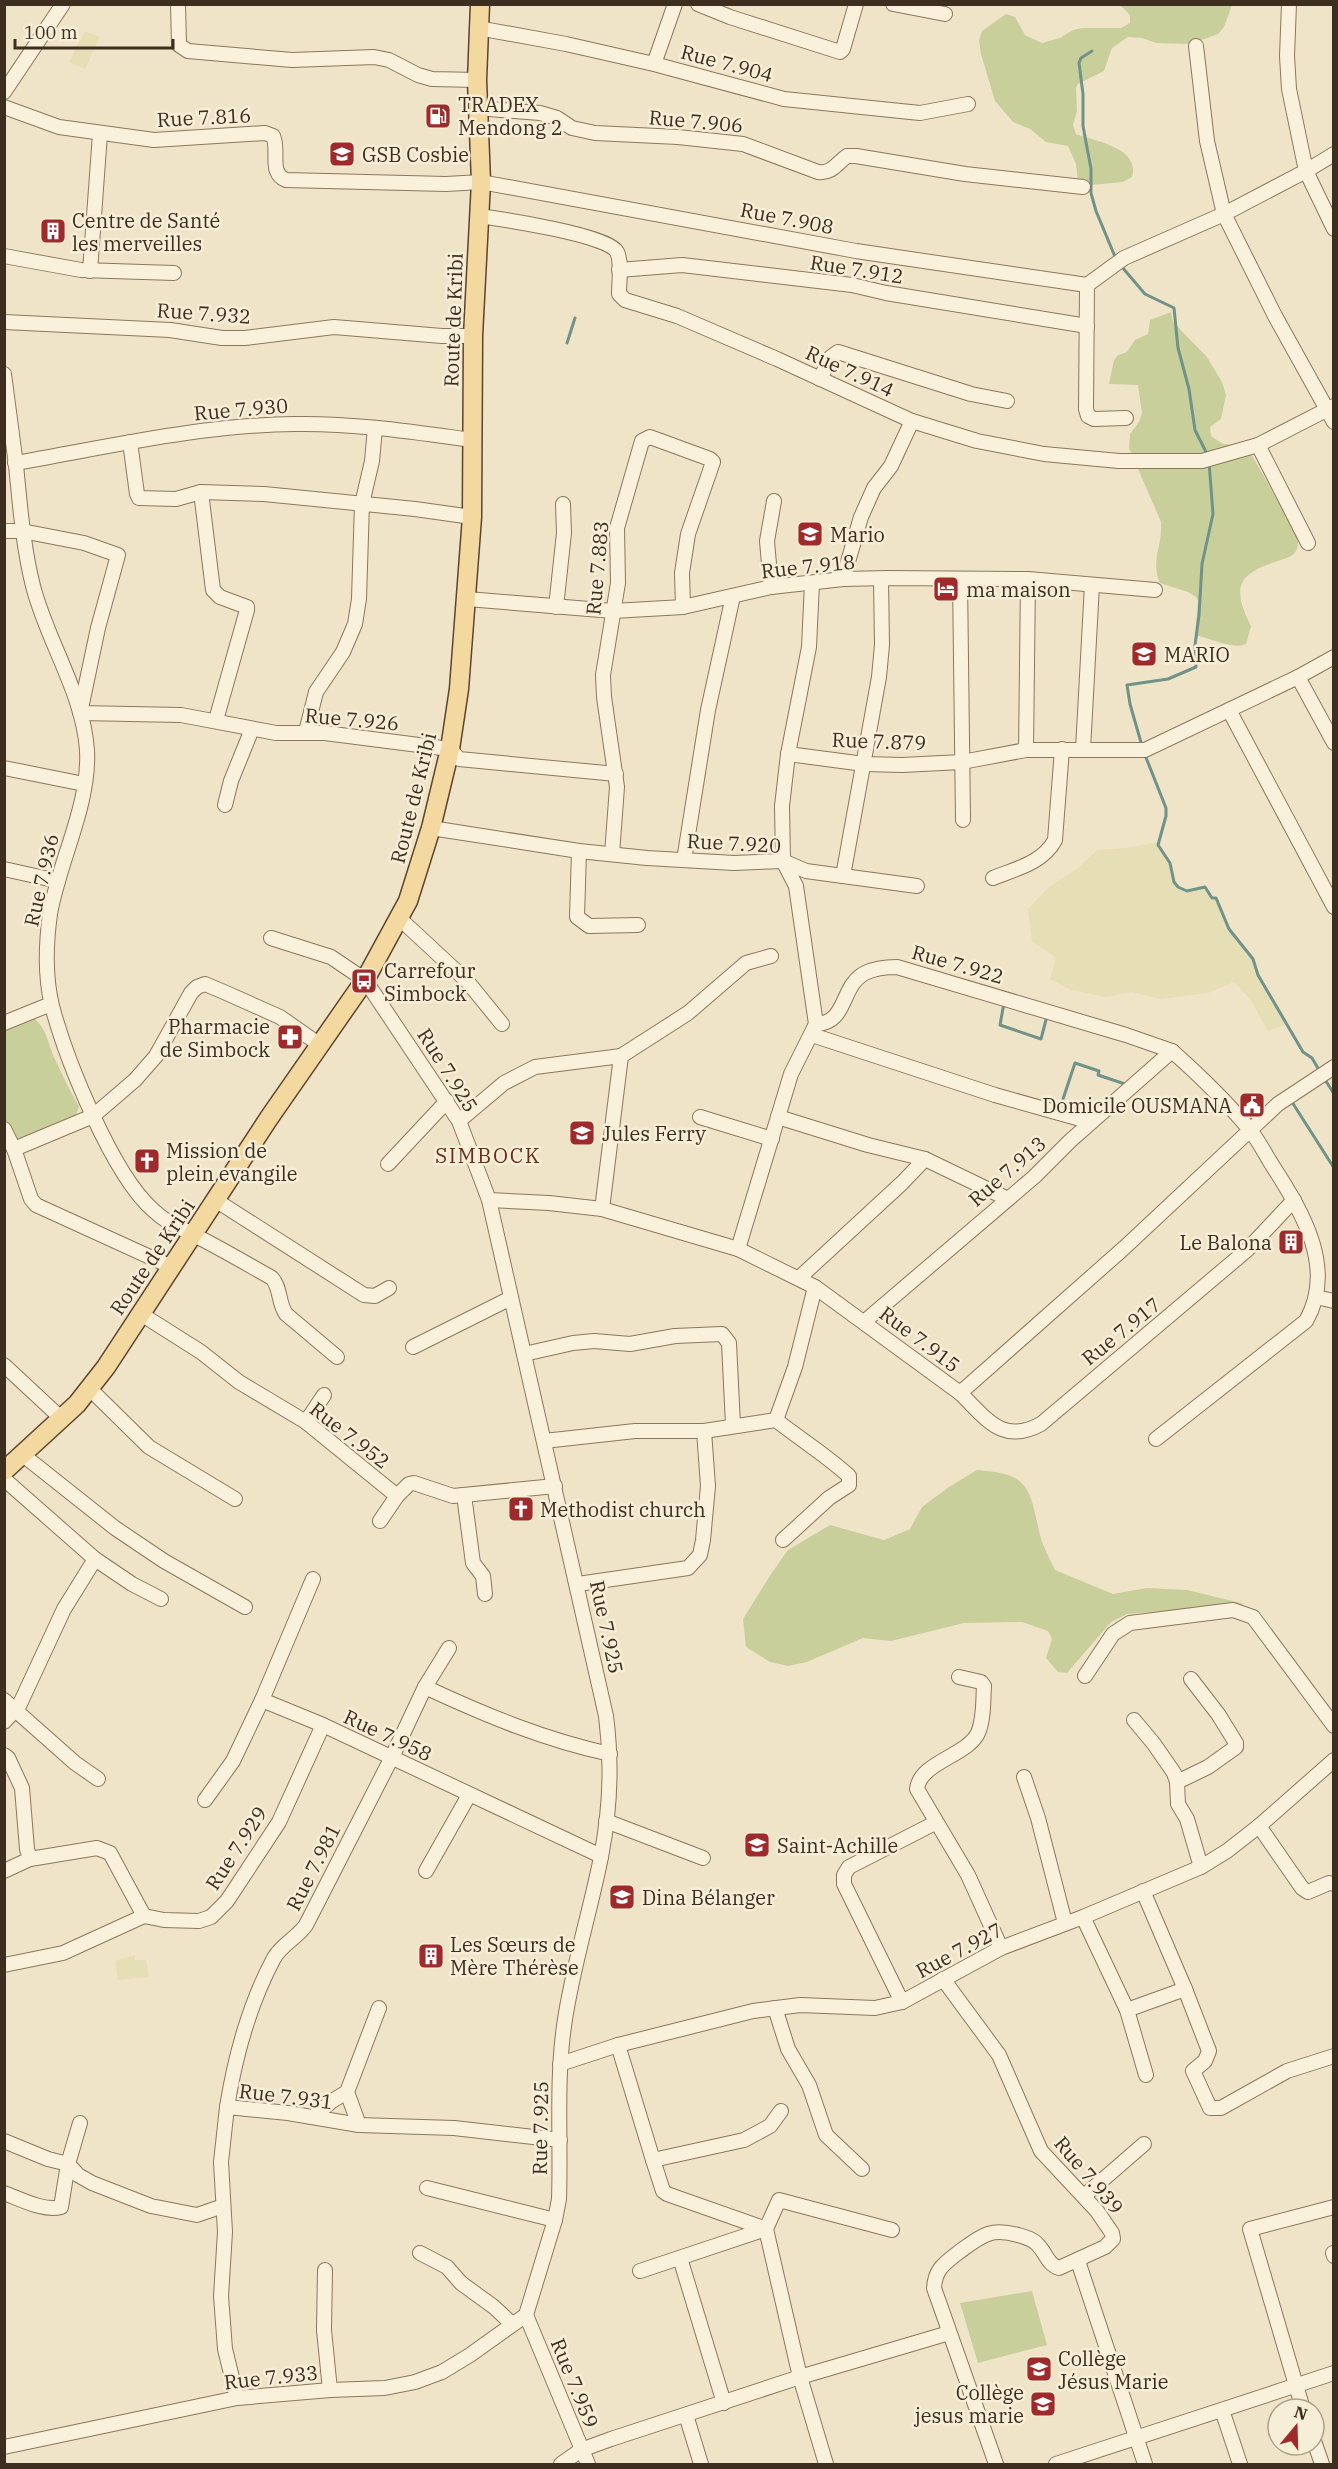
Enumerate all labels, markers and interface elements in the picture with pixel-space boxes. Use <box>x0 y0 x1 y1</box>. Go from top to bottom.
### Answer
scale bar <box>15 12 172 50</box>
text: 100 m <box>24 21 78 44</box>
street label: Rue 7.904 <box>678 38 776 88</box>
place label: TRADEX Mendong 2 <box>458 91 563 141</box>
street label: Rue 7.816 <box>156 101 252 133</box>
fuel station icon: TRADEX Mendong 2 <box>423 101 453 131</box>
street label: Rue 7.906 <box>648 103 744 139</box>
school or university icon: GSB Cosbie <box>327 139 357 169</box>
place label: GSB Cosbie <box>362 141 469 168</box>
street label: Rue 7.908 <box>738 196 836 240</box>
place label: Centre de Santé les merveilles <box>72 207 220 257</box>
building icon: Centre de Santé les merveilles <box>38 216 68 246</box>
street label: Rue 7.912 <box>808 248 906 290</box>
street label: Route de Kribi <box>437 253 469 387</box>
street label: Rue 7.932 <box>156 296 252 330</box>
street label: Rue 7.914 <box>801 339 899 403</box>
street label: Rue 7.930 <box>193 391 289 427</box>
school or university icon: Mario <box>795 519 825 549</box>
street label: Rue 7.883 <box>579 520 615 616</box>
place label: Mario <box>830 521 885 548</box>
street label: Rue 7.918 <box>760 548 856 584</box>
hotel icon: ma maison <box>931 574 961 604</box>
place label: ma maison <box>966 576 1071 603</box>
school or university icon: MARIO <box>1129 639 1159 669</box>
place label: MARIO <box>1164 641 1230 668</box>
street label: Rue 7.926 <box>304 701 400 737</box>
street label: Rue 7.879 <box>831 726 927 756</box>
street label: Route de Kribi <box>384 730 442 866</box>
street label: Rue 7.920 <box>686 827 782 859</box>
street label: Rue 7.936 <box>17 831 65 929</box>
street label: Rue 7.922 <box>909 938 1007 990</box>
place label: Carrefour Simbock <box>384 957 476 1007</box>
bus stop icon: Carrefour Simbock <box>349 966 379 996</box>
place label: Pharmacie de Simbock <box>160 1013 270 1063</box>
pharmacy icon: Pharmacie de Simbock <box>275 1022 305 1052</box>
street label: Rue 7.925 <box>412 1023 484 1117</box>
public building icon: Domicile OUSMANA <box>1237 1090 1267 1120</box>
place label: Domicile OUSMANA <box>1042 1092 1232 1119</box>
school or university icon: Jules Ferry <box>567 1118 597 1148</box>
place label: Jules Ferry <box>602 1120 706 1147</box>
street label: Rue 7.913 <box>963 1130 1051 1212</box>
place label: Mission de plein evangile <box>166 1137 297 1187</box>
district label: SIMBOCK <box>435 1141 541 1169</box>
church icon: Mission de plein evangile <box>132 1146 162 1176</box>
street label: Route de Kribi <box>103 1194 201 1320</box>
building icon: Le Balona <box>1276 1227 1306 1257</box>
place label: Le Balona <box>1179 1229 1272 1256</box>
street label: Rue 7.917 <box>1076 1291 1166 1371</box>
street label: Rue 7.915 <box>874 1300 966 1378</box>
street label: Rue 7.952 <box>304 1395 396 1475</box>
church icon: Methodist church <box>506 1494 536 1524</box>
place label: Methodist church <box>540 1496 706 1523</box>
street label: Rue 7.925 <box>584 1578 630 1676</box>
street label: Rue 7.958 <box>339 1703 437 1767</box>
street label: Rue 7.929 <box>199 1801 273 1895</box>
street label: Rue 7.981 <box>280 1819 346 1915</box>
school or university icon: Saint-Achille <box>742 1830 772 1860</box>
place label: Saint-Achille <box>777 1832 898 1859</box>
school or university icon: Dina Bélanger <box>607 1882 637 1912</box>
place label: Dina Bélanger <box>642 1884 775 1911</box>
street label: Rue 7.927 <box>911 1916 1007 1984</box>
place label: Les Sœurs de Mère Thérèse <box>450 1931 579 1981</box>
building icon: Les Sœurs de Mère Thérèse <box>416 1941 446 1971</box>
street label: Rue 7.931 <box>237 2077 335 2115</box>
street label: Rue 7.925 <box>526 2081 554 2175</box>
street label: Rue 7.939 <box>1048 2130 1130 2220</box>
street label: Rue 7.959 <box>545 2334 605 2432</box>
place label: Collège Jésus Marie <box>1058 2345 1168 2395</box>
school or university icon: Collège Jésus Marie <box>1024 2354 1054 2384</box>
street label: Rue 7.933 <box>223 2359 319 2395</box>
place label: Collège jesus marie <box>914 2379 1024 2429</box>
school or university icon: Collège jesus marie <box>1028 2389 1058 2419</box>
north arrow <box>1266 2397 1326 2457</box>
text: N <box>1292 2401 1310 2424</box>

